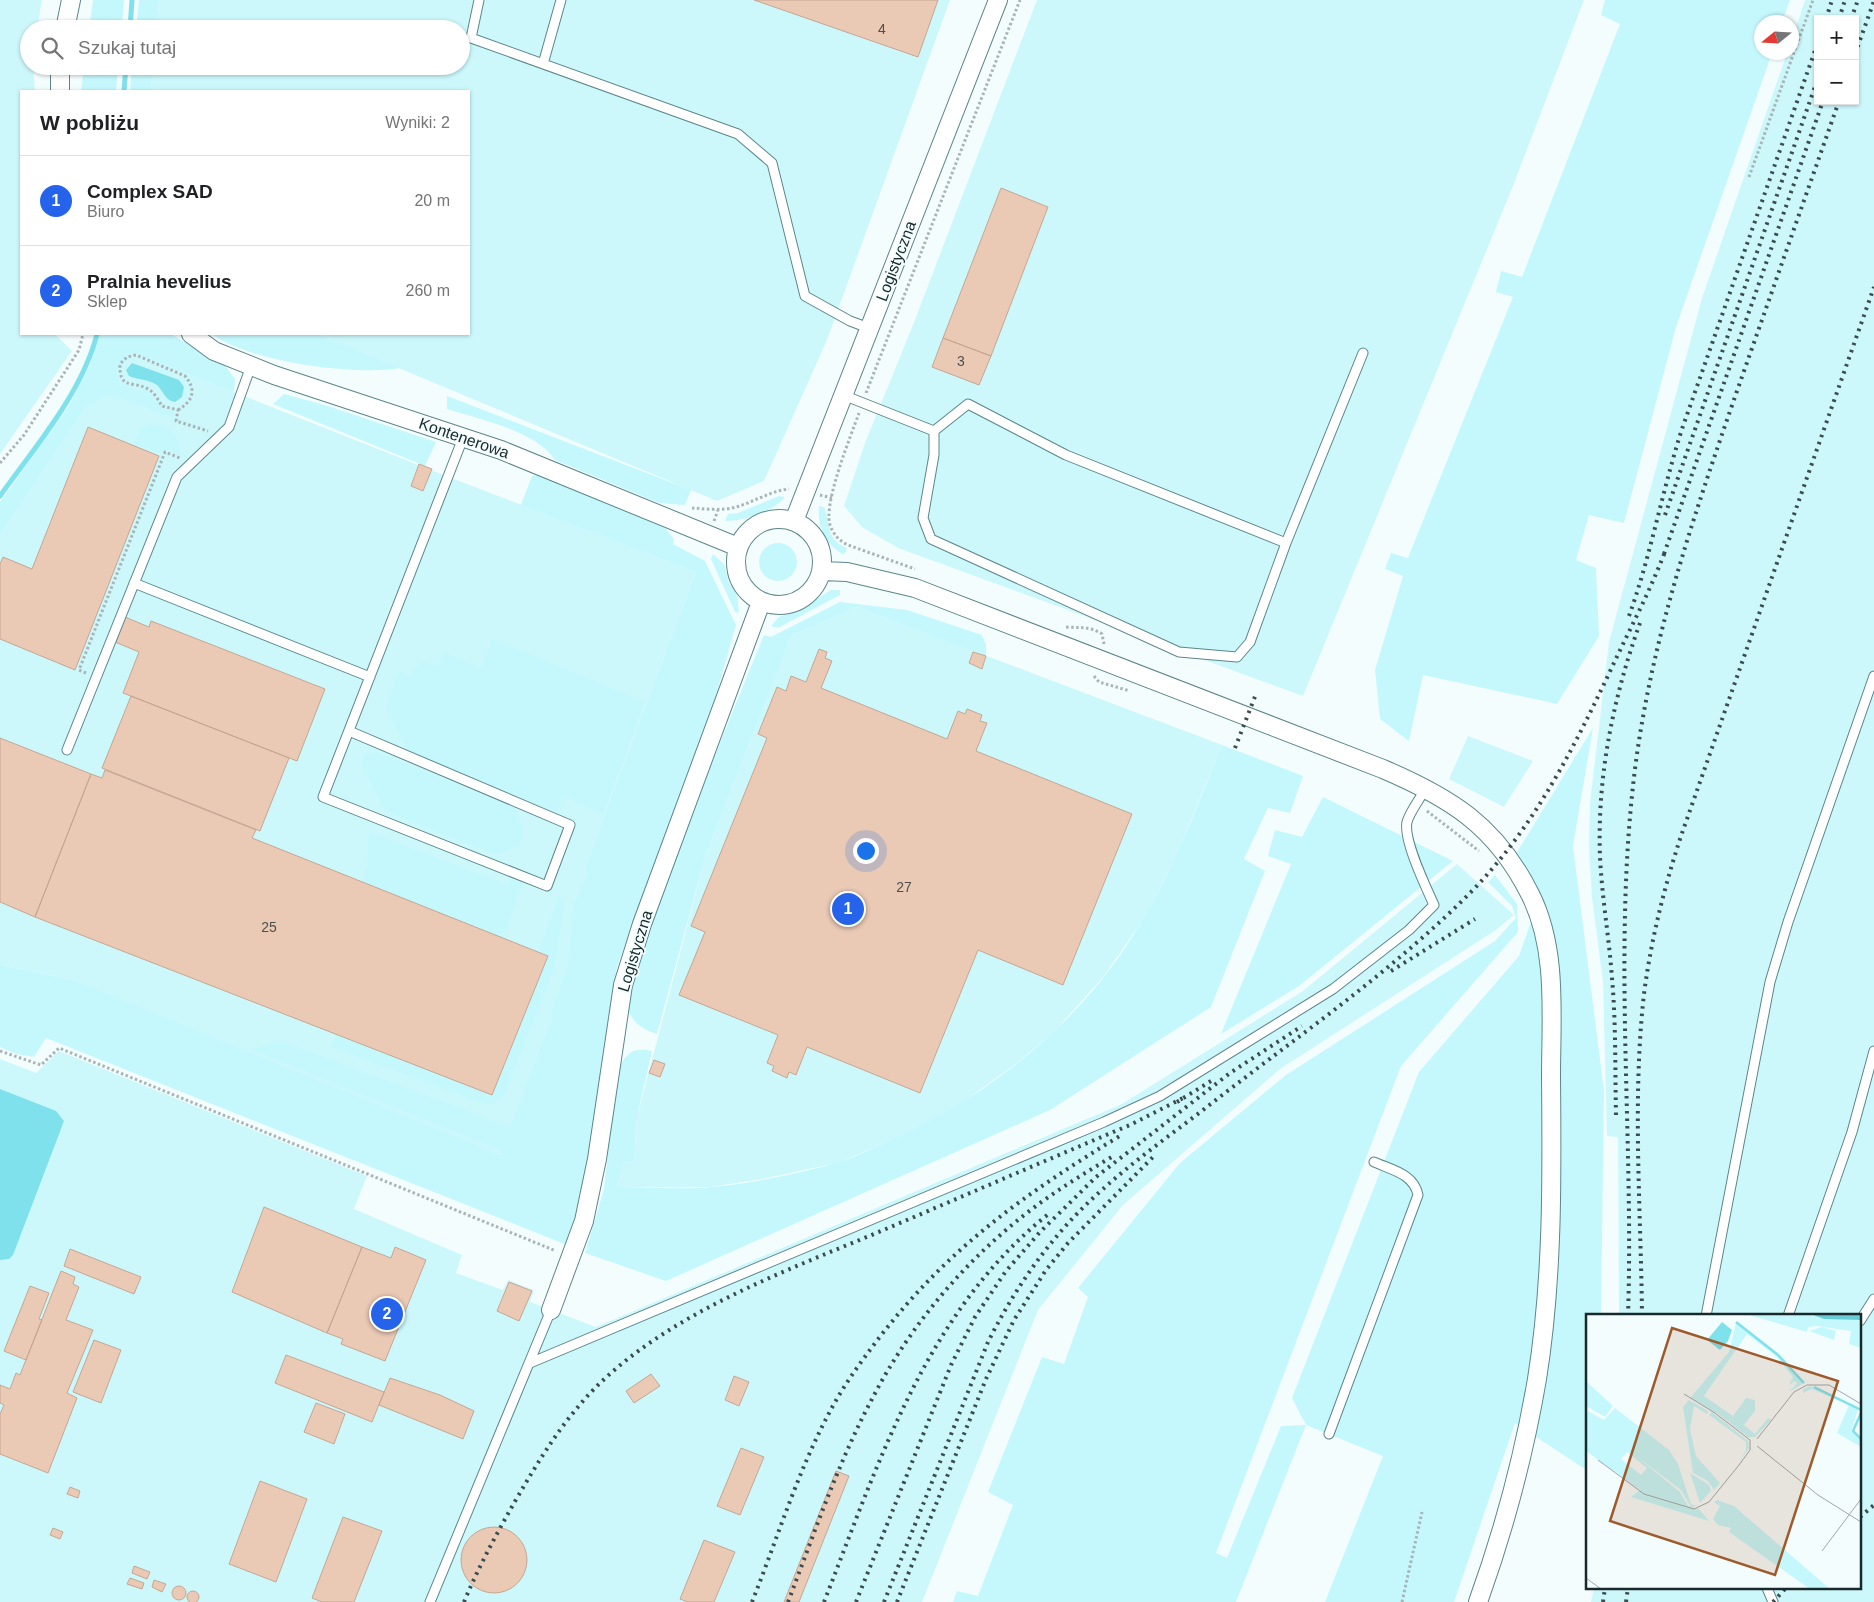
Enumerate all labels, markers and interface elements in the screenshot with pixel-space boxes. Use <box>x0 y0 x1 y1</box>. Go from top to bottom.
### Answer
north arrow <box>1754 15 1799 60</box>
map controls <box>1814 15 1859 105</box>
button: + <box>1814 15 1859 60</box>
search box <box>20 20 470 75</box>
house number: 4 <box>878 21 886 37</box>
icon: search <box>38 34 66 62</box>
text: Szukaj tutaj <box>78 37 176 58</box>
button: − <box>1814 60 1859 105</box>
text: W pobliżu <box>40 111 139 134</box>
text: Wyniki: 2 <box>385 114 450 131</box>
text: Complex SAD <box>87 181 213 202</box>
text: 1 <box>52 192 60 209</box>
text: 20 m <box>414 192 450 209</box>
text: Biuro <box>87 203 124 220</box>
street label: Logistyczna <box>873 218 919 303</box>
text: Pralnia hevelius <box>87 271 232 292</box>
text: 2 <box>52 282 60 299</box>
text: 260 m <box>406 282 450 299</box>
text: Sklep <box>87 293 127 310</box>
house number: 3 <box>957 353 965 369</box>
street label: Kontenerowa <box>417 415 511 461</box>
your location <box>853 838 879 864</box>
house number: 27 <box>896 879 912 895</box>
pin: 1 <box>832 890 864 928</box>
street label: Logistyczna <box>615 908 656 994</box>
house number: 25 <box>261 919 277 935</box>
pin: 2 <box>371 1295 403 1333</box>
inset map <box>1586 1314 1862 1590</box>

